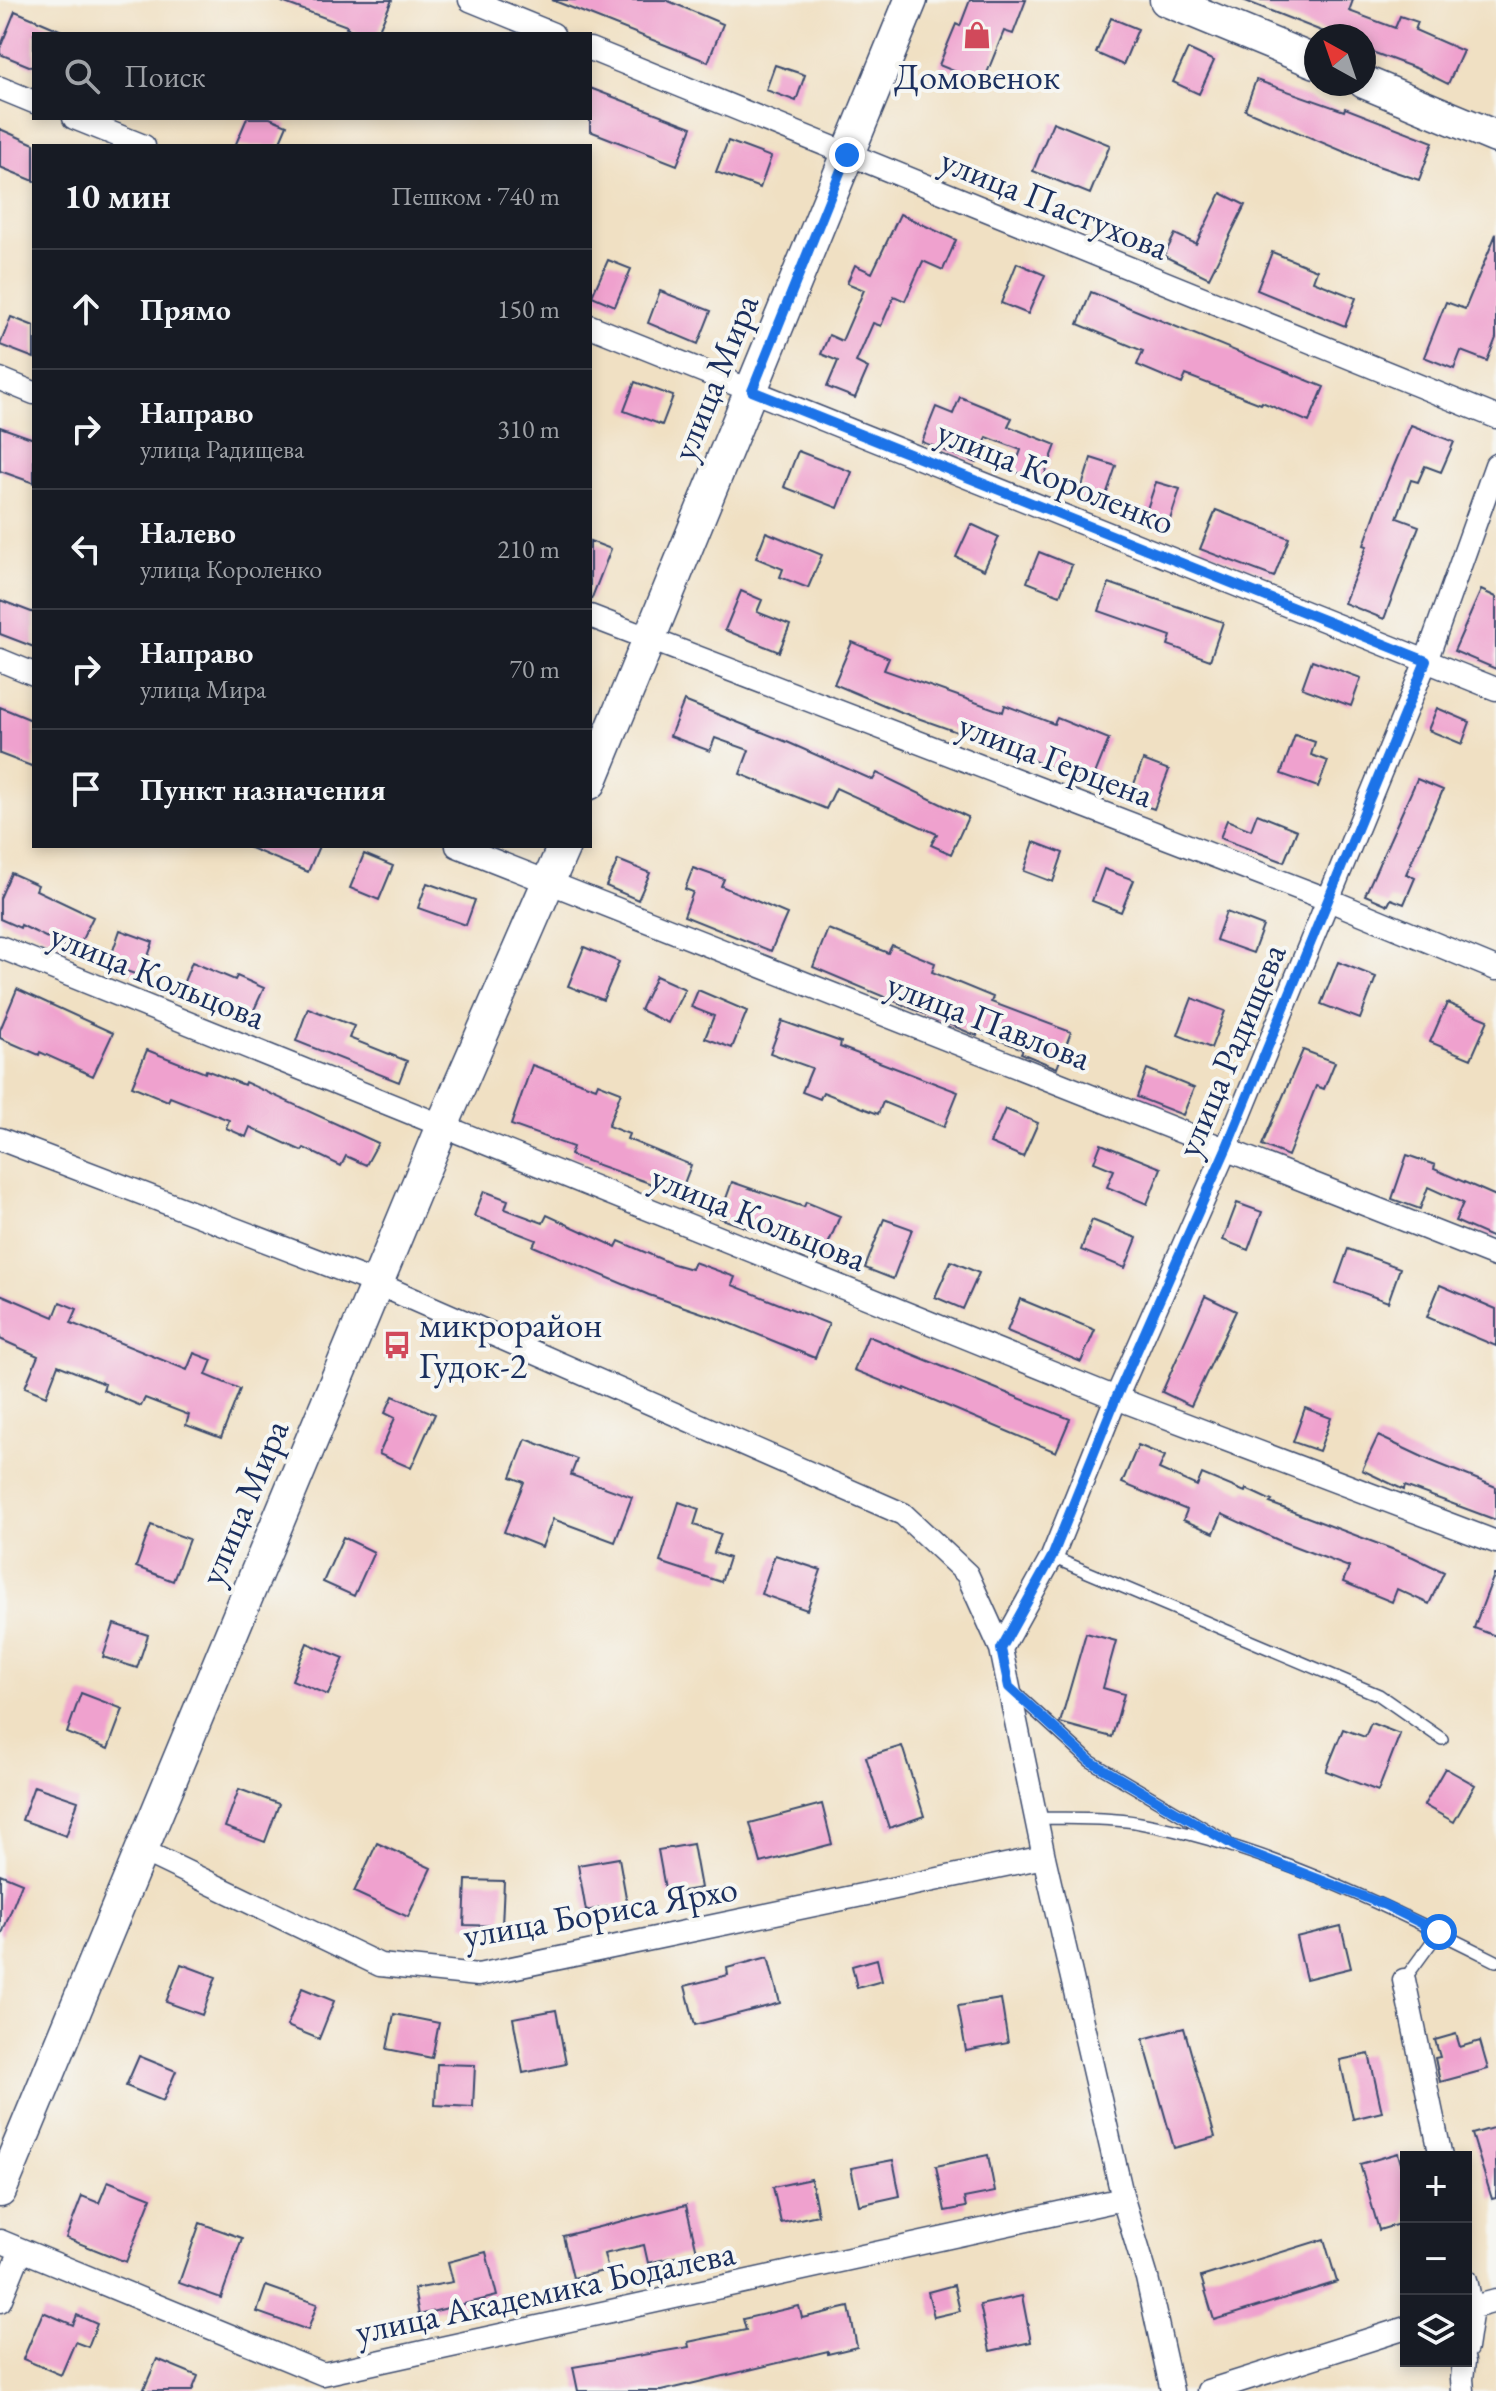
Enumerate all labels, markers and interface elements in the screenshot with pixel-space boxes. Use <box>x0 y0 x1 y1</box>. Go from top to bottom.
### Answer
shop icon: Домовенок <box>962 20 992 50</box>
north arrow <box>1304 24 1376 96</box>
search box <box>32 32 592 120</box>
place label: Домовенок <box>894 53 1060 100</box>
icon: search <box>60 54 104 98</box>
text: Поиск <box>124 57 206 96</box>
street label: улица Пастухова <box>934 136 1177 271</box>
route end <box>829 137 865 173</box>
text: 10 мин <box>64 174 171 218</box>
text: Пешком · 740 m <box>391 179 560 213</box>
icon: ahead <box>64 287 108 331</box>
street label: улица Мира <box>660 287 769 467</box>
text: Прямо <box>140 290 231 329</box>
text: 150 m <box>497 292 560 326</box>
text: Направо <box>140 393 253 432</box>
icon: right <box>64 407 108 451</box>
street label: улица Короленко <box>930 407 1182 545</box>
text: 310 m <box>497 412 560 446</box>
text: улица Радищева <box>140 432 304 466</box>
text: Налево <box>140 513 236 552</box>
icon: left <box>64 527 108 571</box>
text: 210 m <box>497 532 560 566</box>
text: улица Короленко <box>140 552 322 586</box>
text: Направо <box>140 633 253 672</box>
icon: right <box>64 647 108 691</box>
text: 70 m <box>510 652 560 686</box>
text: улица Мира <box>140 672 266 706</box>
street label: улица Герцена <box>952 701 1161 818</box>
icon: arrive <box>64 767 108 811</box>
text: Пункт назначения <box>140 770 386 809</box>
street label: улица Кольцова <box>43 911 273 1040</box>
street label: улица Радищева <box>1164 936 1297 1164</box>
street label: улица Павлова <box>880 960 1098 1081</box>
street label: улица Кольцова <box>644 1153 874 1282</box>
place label: микрорайон Гудок-2 <box>419 1301 602 1389</box>
bus stop icon: микрорайон Гудок-2 <box>382 1330 412 1360</box>
street label: улица Мира <box>188 1412 300 1592</box>
street label: улица Бориса Ярхо <box>459 1864 741 1959</box>
route start <box>1421 1914 1457 1950</box>
map controls <box>1400 2151 1472 2367</box>
button: + <box>1400 2151 1472 2223</box>
button: − <box>1400 2223 1472 2295</box>
street label: улица Академика Бодалева <box>351 2228 740 2355</box>
button: layers <box>1400 2295 1472 2367</box>

